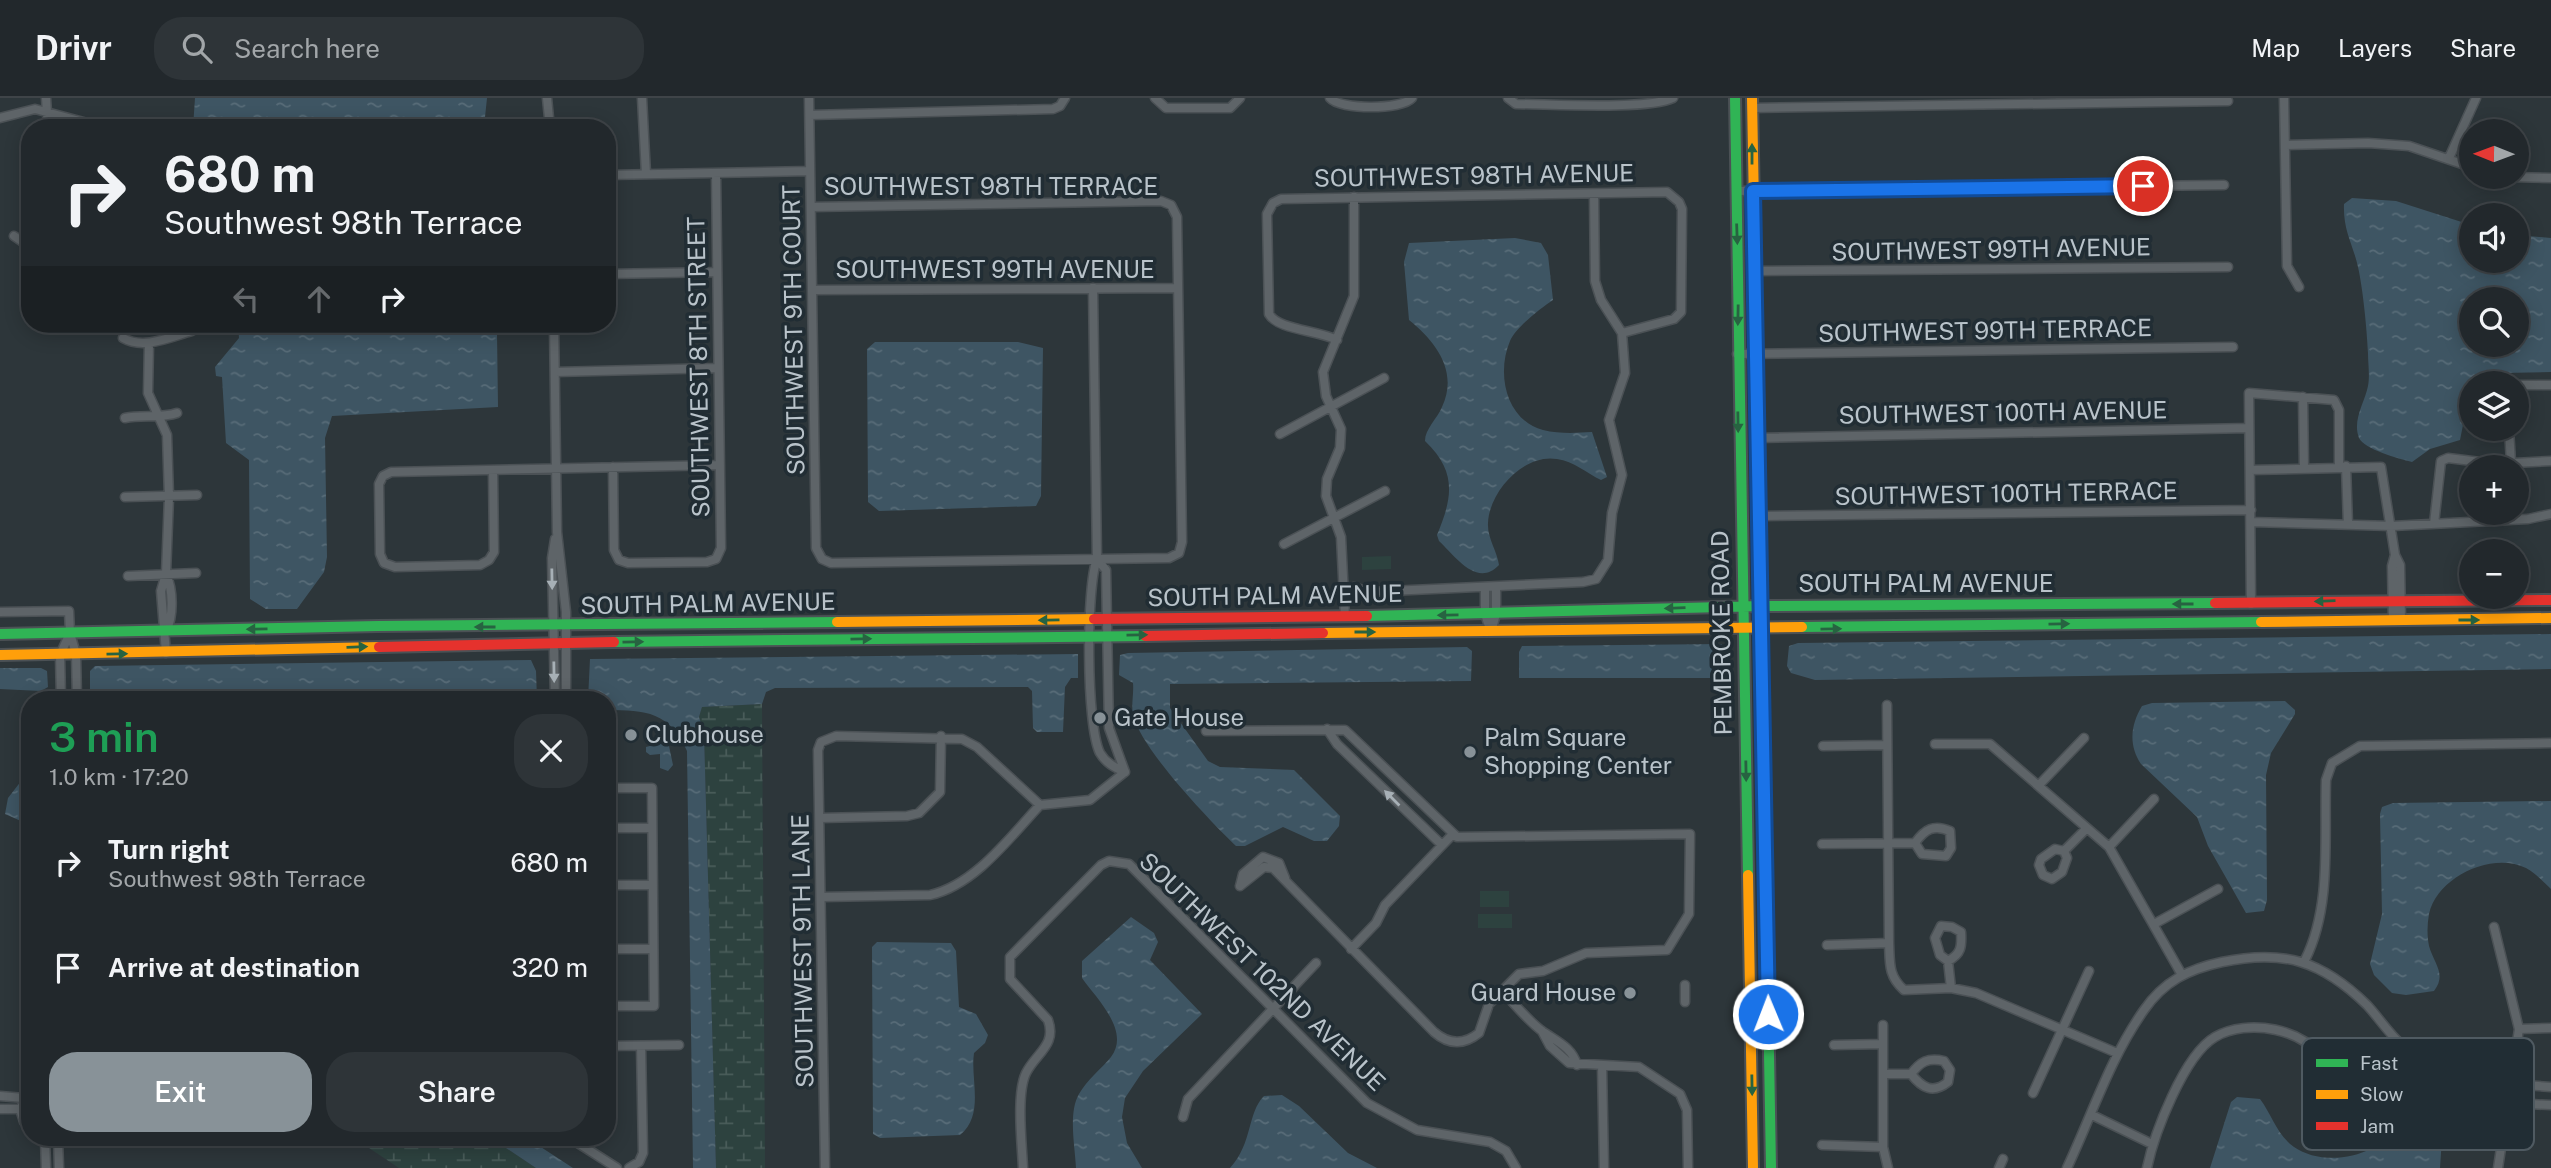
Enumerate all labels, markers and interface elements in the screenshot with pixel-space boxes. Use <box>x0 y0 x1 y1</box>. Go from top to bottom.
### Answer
search box <box>154 17 644 80</box>
text: Drivr <box>35 29 112 67</box>
icon: search <box>178 29 216 67</box>
text: Search here <box>234 33 380 64</box>
text: Map <box>2251 34 2300 62</box>
text: Layers <box>2338 34 2412 62</box>
text: Share <box>2450 34 2516 62</box>
north arrow <box>2459 119 2529 189</box>
map controls <box>2459 119 2529 609</box>
one-way arrow <box>1746 143 1758 165</box>
text: 680 m <box>164 145 315 203</box>
icon: right <box>49 147 140 238</box>
pin <box>2113 156 2173 216</box>
street label: SOUTHWEST 98TH AVENUE <box>1314 158 1634 192</box>
icon: arrive <box>2124 167 2162 205</box>
street label: SOUTHWEST 98TH TERRACE <box>824 172 1158 200</box>
street label: SOUTHWEST 9TH COURT <box>776 185 810 475</box>
button: sound <box>2459 203 2529 273</box>
text: Southwest 98th Terrace <box>164 204 523 241</box>
street label: SOUTHWEST 8TH STREET <box>681 216 715 518</box>
one-way arrow <box>1731 223 1743 245</box>
street label: SOUTHWEST 99TH AVENUE <box>1831 232 2151 266</box>
street label: SOUTHWEST 99TH AVENUE <box>835 255 1155 283</box>
icon: left <box>227 280 265 318</box>
icon: ahead <box>300 280 338 318</box>
icon: right <box>373 280 411 318</box>
button: search <box>2459 287 2529 357</box>
one-way arrow <box>1732 304 1744 326</box>
street label: SOUTHWEST 99TH TERRACE <box>1818 313 2152 347</box>
button: layers <box>2459 371 2529 441</box>
street label: SOUTHWEST 100TH AVENUE <box>1838 395 2168 429</box>
one-way arrow <box>1732 411 1744 433</box>
button: + <box>2459 455 2529 525</box>
street label: SOUTHWEST 100TH TERRACE <box>1834 476 2178 510</box>
street label: PEMBROKE ROAD <box>1705 530 1737 736</box>
button: − <box>2459 539 2529 609</box>
one-way arrow <box>546 569 558 591</box>
street label: SOUTH PALM AVENUE <box>1798 569 2054 597</box>
street label: SOUTH PALM AVENUE <box>1147 579 1403 611</box>
street label: SOUTH PALM AVENUE <box>580 587 836 619</box>
one-way arrow <box>2314 596 2336 607</box>
one-way arrow <box>2171 598 2193 610</box>
one-way arrow <box>1664 602 1686 614</box>
one-way arrow <box>1436 609 1458 621</box>
one-way arrow <box>1037 614 1059 625</box>
one-way arrow <box>2458 614 2480 626</box>
one-way arrow <box>2048 618 2070 630</box>
one-way arrow <box>474 621 496 633</box>
one-way arrow <box>246 623 268 635</box>
one-way arrow <box>1820 623 1842 634</box>
one-way arrow <box>1354 626 1376 638</box>
one-way arrow <box>1126 629 1148 641</box>
one-way arrow <box>850 633 872 645</box>
one-way arrow <box>622 636 644 648</box>
one-way arrow <box>346 641 368 653</box>
one-way arrow <box>106 648 128 659</box>
one-way arrow <box>548 661 560 683</box>
place label: Gate House <box>1114 703 1244 731</box>
marker: Gate House <box>1092 710 1108 726</box>
text: 3 min <box>49 712 159 761</box>
button: close <box>514 714 588 788</box>
place label: Clubhouse <box>645 720 764 748</box>
place label: Palm Square Shopping Center <box>1484 723 1672 779</box>
marker: Clubhouse <box>623 727 639 743</box>
marker: Palm Square Shopping Center <box>1462 744 1478 760</box>
one-way arrow <box>1740 760 1752 782</box>
text: 1.0 km · 17:20 <box>49 763 189 790</box>
one-way arrow <box>1384 791 1401 807</box>
street label: SOUTHWEST 9TH LANE <box>786 814 818 1088</box>
text: Turn right <box>108 834 230 865</box>
icon: right <box>49 844 87 882</box>
street label: SOUTHWEST 102ND AVENUE <box>1134 846 1391 1096</box>
text: 680 m <box>511 847 588 878</box>
text: Southwest 98th Terrace <box>108 865 366 892</box>
icon: arrive <box>49 949 87 987</box>
text: Arrive at destination <box>108 952 360 983</box>
text: 320 m <box>511 952 588 983</box>
position arrow <box>1731 977 1805 1051</box>
place label: Guard House <box>1470 978 1616 1006</box>
marker: Guard House <box>1622 985 1638 1001</box>
legend <box>2302 1038 2534 1150</box>
button: Exit <box>49 1052 312 1132</box>
button: Share <box>326 1052 588 1132</box>
text: Fast <box>2360 1052 2398 1074</box>
one-way arrow <box>1746 1074 1758 1096</box>
text: Slow <box>2360 1083 2404 1105</box>
text: Jam <box>2360 1115 2394 1137</box>

